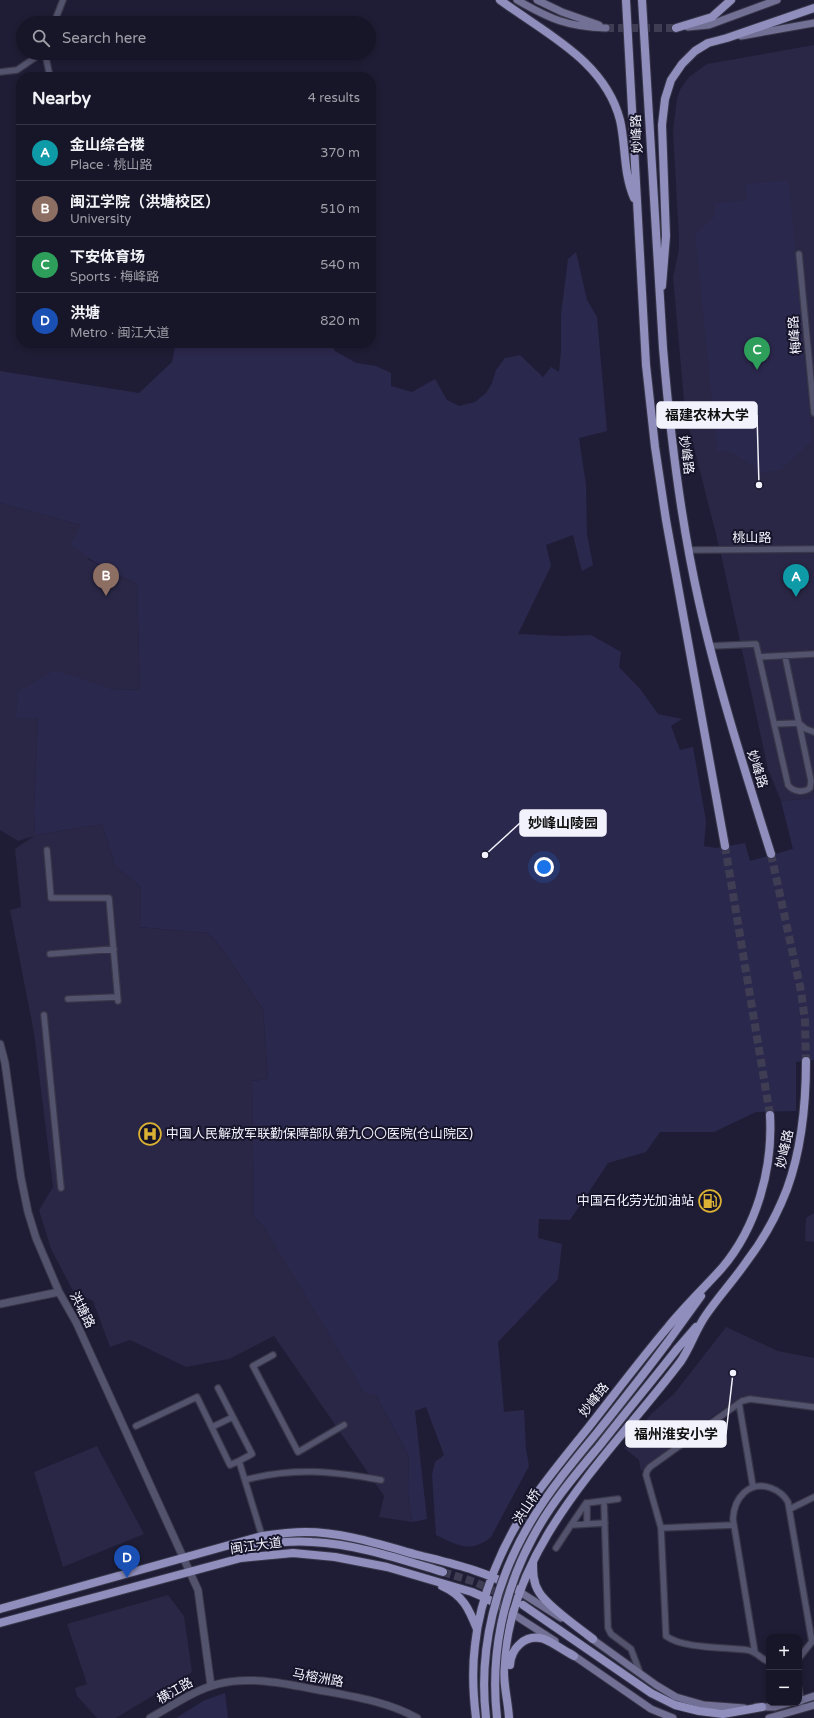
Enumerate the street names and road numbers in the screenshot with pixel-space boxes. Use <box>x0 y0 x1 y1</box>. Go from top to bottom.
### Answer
street label: 妙峰路 <box>628 114 646 154</box>
street label: 梅峰路 <box>785 315 805 355</box>
street label: 妙峰路 <box>675 435 697 475</box>
street label: 桃山路 <box>732 530 772 546</box>
street label: 妙峰路 <box>743 748 771 790</box>
street label: 妙峰路 <box>773 1128 797 1170</box>
street label: 洪塘路 <box>66 1289 98 1331</box>
street label: 妙峰路 <box>576 1380 612 1420</box>
street label: 洪山桥 <box>510 1486 544 1528</box>
street label: 闽江大道 <box>229 1534 283 1558</box>
street label: 马榕洲路 <box>291 1666 345 1690</box>
street label: 横江路 <box>154 1675 196 1707</box>

